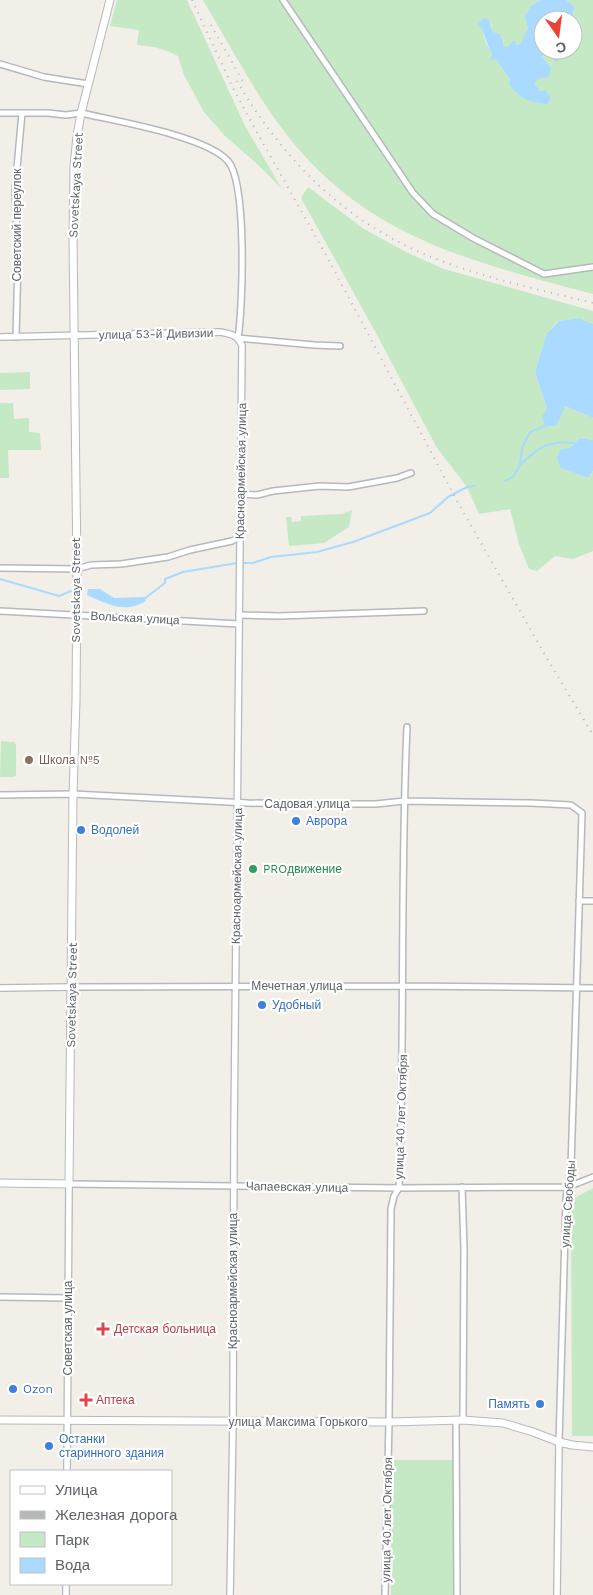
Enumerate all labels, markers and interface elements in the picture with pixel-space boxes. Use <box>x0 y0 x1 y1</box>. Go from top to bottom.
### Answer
north arrow <box>533 10 583 60</box>
text: С <box>554 39 568 57</box>
street label: Sovetskaya Street <box>66 132 86 238</box>
street label: Советский переулок <box>10 168 24 282</box>
street label: улица 53-й Дивизии <box>98 326 214 342</box>
street label: Красноармейская улица <box>233 402 249 539</box>
street label: Sovetskaya Street <box>69 537 83 643</box>
street label: Вольская улица <box>90 609 180 627</box>
place label: Школа №5 <box>39 753 100 767</box>
marker: Школа №5 <box>23 754 35 766</box>
street label: Садовая улица <box>264 797 350 811</box>
street label: Красноармейская улица <box>229 807 245 944</box>
place label: Аврора <box>306 814 347 828</box>
marker: Аврора <box>290 815 302 827</box>
place label: Водолей <box>91 823 139 837</box>
marker: Водолей <box>75 824 87 836</box>
place label: PROдвижение <box>263 862 342 876</box>
marker: PROдвижение <box>247 863 259 875</box>
street label: Sovetskaya Street <box>64 942 80 1048</box>
street label: Мечетная улица <box>251 979 343 993</box>
place label: Удобный <box>272 998 321 1012</box>
marker: Удобный <box>256 999 268 1011</box>
street label: улица 40 лет Октября <box>392 1054 410 1180</box>
street label: улица Свободы <box>558 1160 578 1248</box>
street label: Чапаевская улица <box>246 1179 349 1195</box>
street label: Красноармейская улица <box>226 1212 240 1349</box>
street label: Советская улица <box>61 1280 75 1375</box>
marker: Детская больница <box>96 1322 110 1336</box>
place label: Детская больница <box>114 1322 216 1336</box>
place label: Ozon <box>23 1382 53 1396</box>
marker: Ozon <box>7 1383 19 1395</box>
place label: Аптека <box>96 1393 135 1407</box>
marker: Аптека <box>80 1394 92 1406</box>
place label: Память <box>488 1397 530 1411</box>
marker: Память <box>534 1398 546 1410</box>
street label: улица Максима Горького <box>228 1415 368 1429</box>
place label: Останки старинного здания <box>59 1432 164 1460</box>
marker: Останки старинного здания <box>43 1440 55 1452</box>
street label: улица 40 лет Октября <box>379 1457 395 1583</box>
legend <box>10 1470 172 1585</box>
text: Улица <box>55 1481 98 1499</box>
text: Железная дорога <box>55 1506 178 1524</box>
text: Парк <box>55 1531 89 1549</box>
text: Вода <box>55 1556 91 1574</box>

